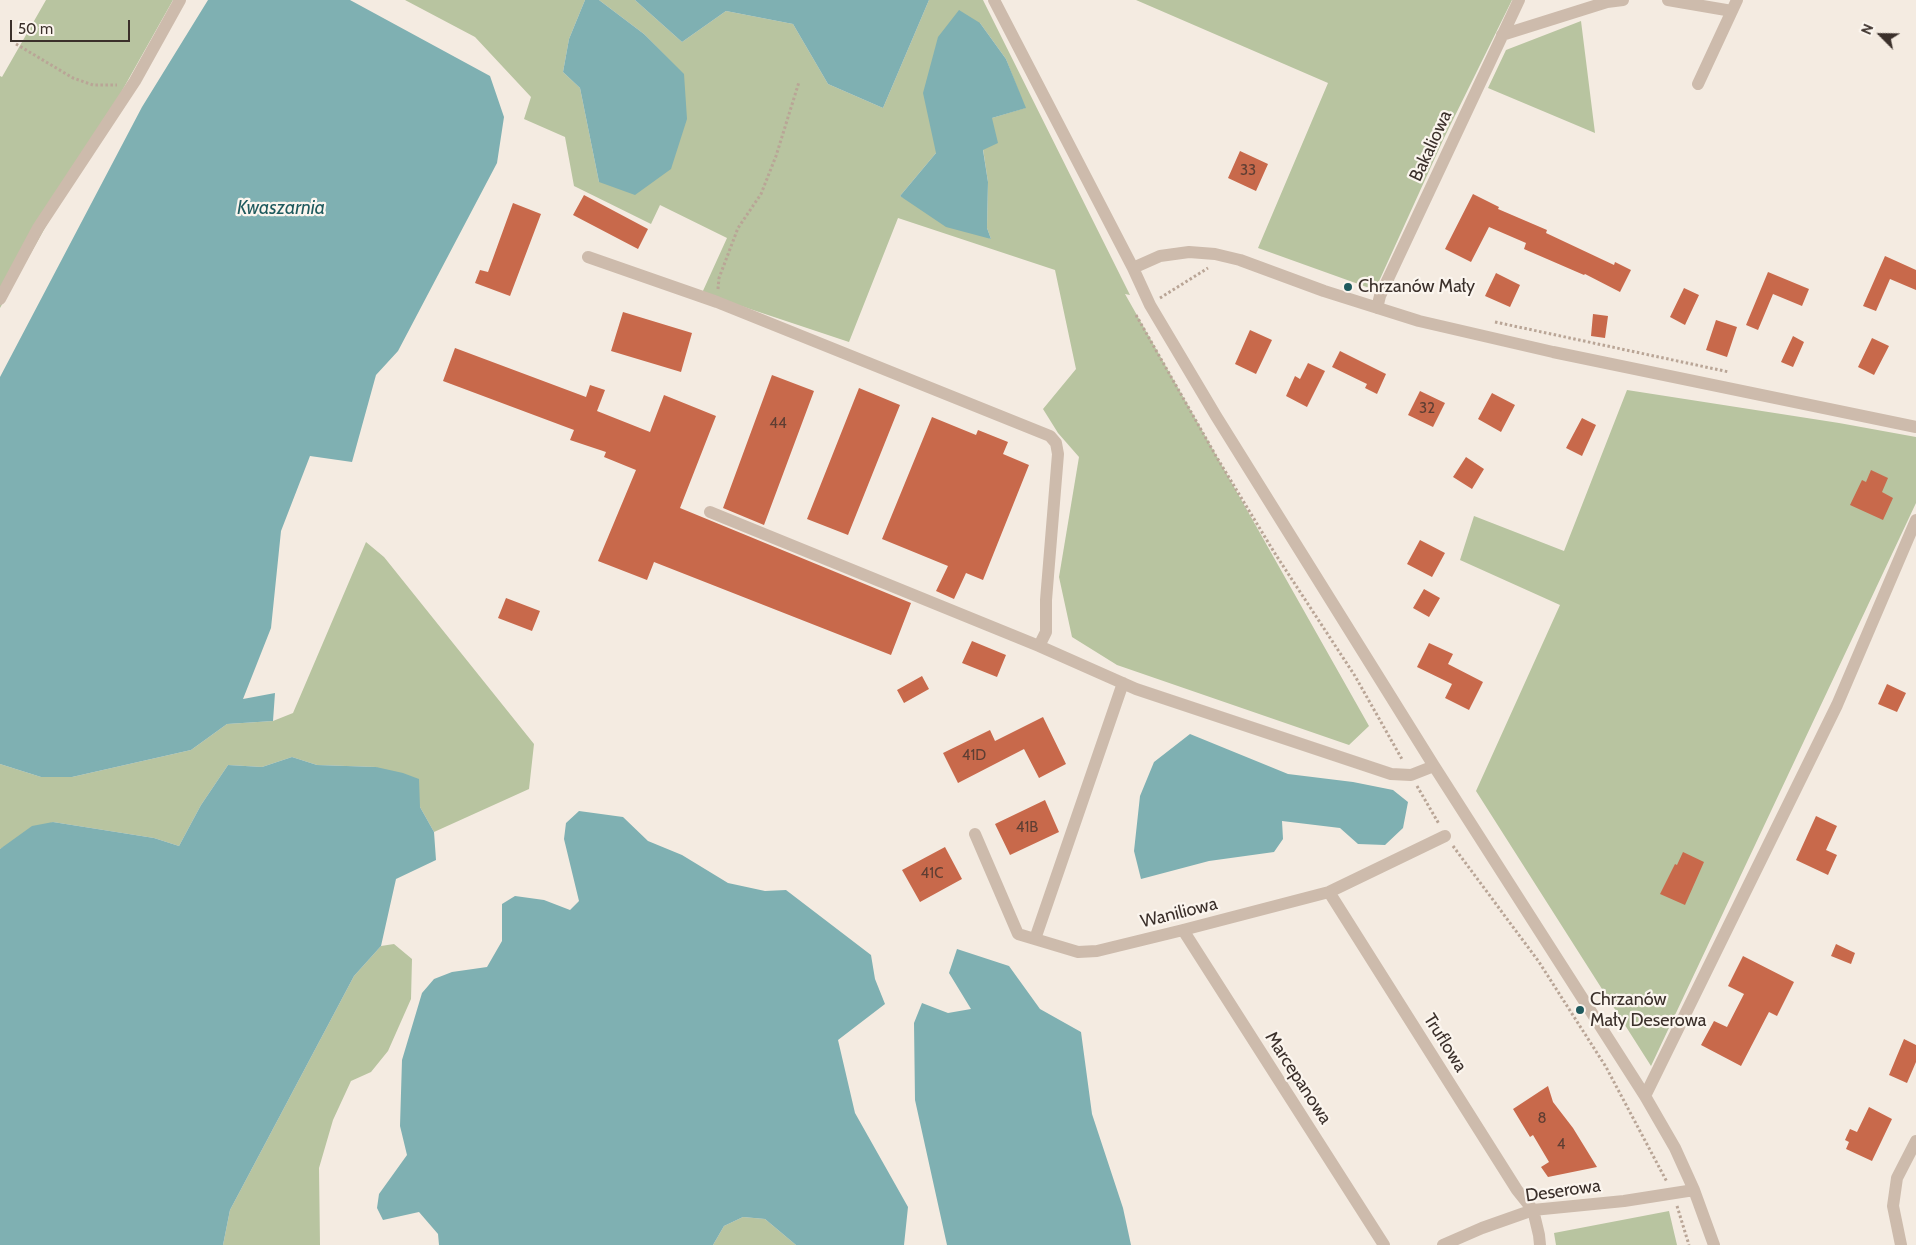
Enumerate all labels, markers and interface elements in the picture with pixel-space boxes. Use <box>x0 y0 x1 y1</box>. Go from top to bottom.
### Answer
scale bar <box>12 10 132 42</box>
north arrow <box>1856 10 1906 60</box>
text: 50 m <box>18 20 53 38</box>
text: N <box>1857 21 1877 37</box>
street label: Bakaliowa <box>1405 107 1457 185</box>
house number: 33 <box>1240 162 1256 180</box>
water label: Kwaszarnia <box>237 197 325 219</box>
place label: Chrzanów Mały <box>1358 276 1475 298</box>
marker: Chrzanów Mały <box>1342 281 1354 293</box>
house number: 32 <box>1419 400 1435 418</box>
house number: 44 <box>769 415 787 433</box>
house number: 41D <box>962 747 986 765</box>
house number: 41B <box>1016 819 1038 837</box>
house number: 41C <box>921 865 943 883</box>
street label: Waniliowa <box>1138 893 1220 933</box>
place label: Chrzanów Mały Deserowa <box>1590 989 1706 1032</box>
marker: Chrzanów Mały Deserowa <box>1574 1004 1586 1016</box>
street label: Truflowa <box>1419 1010 1471 1076</box>
street label: Marcepanowa <box>1260 1028 1336 1128</box>
house number: 8 <box>1537 1110 1547 1128</box>
house number: 4 <box>1557 1136 1565 1154</box>
street label: Deserowa <box>1524 1175 1602 1207</box>

